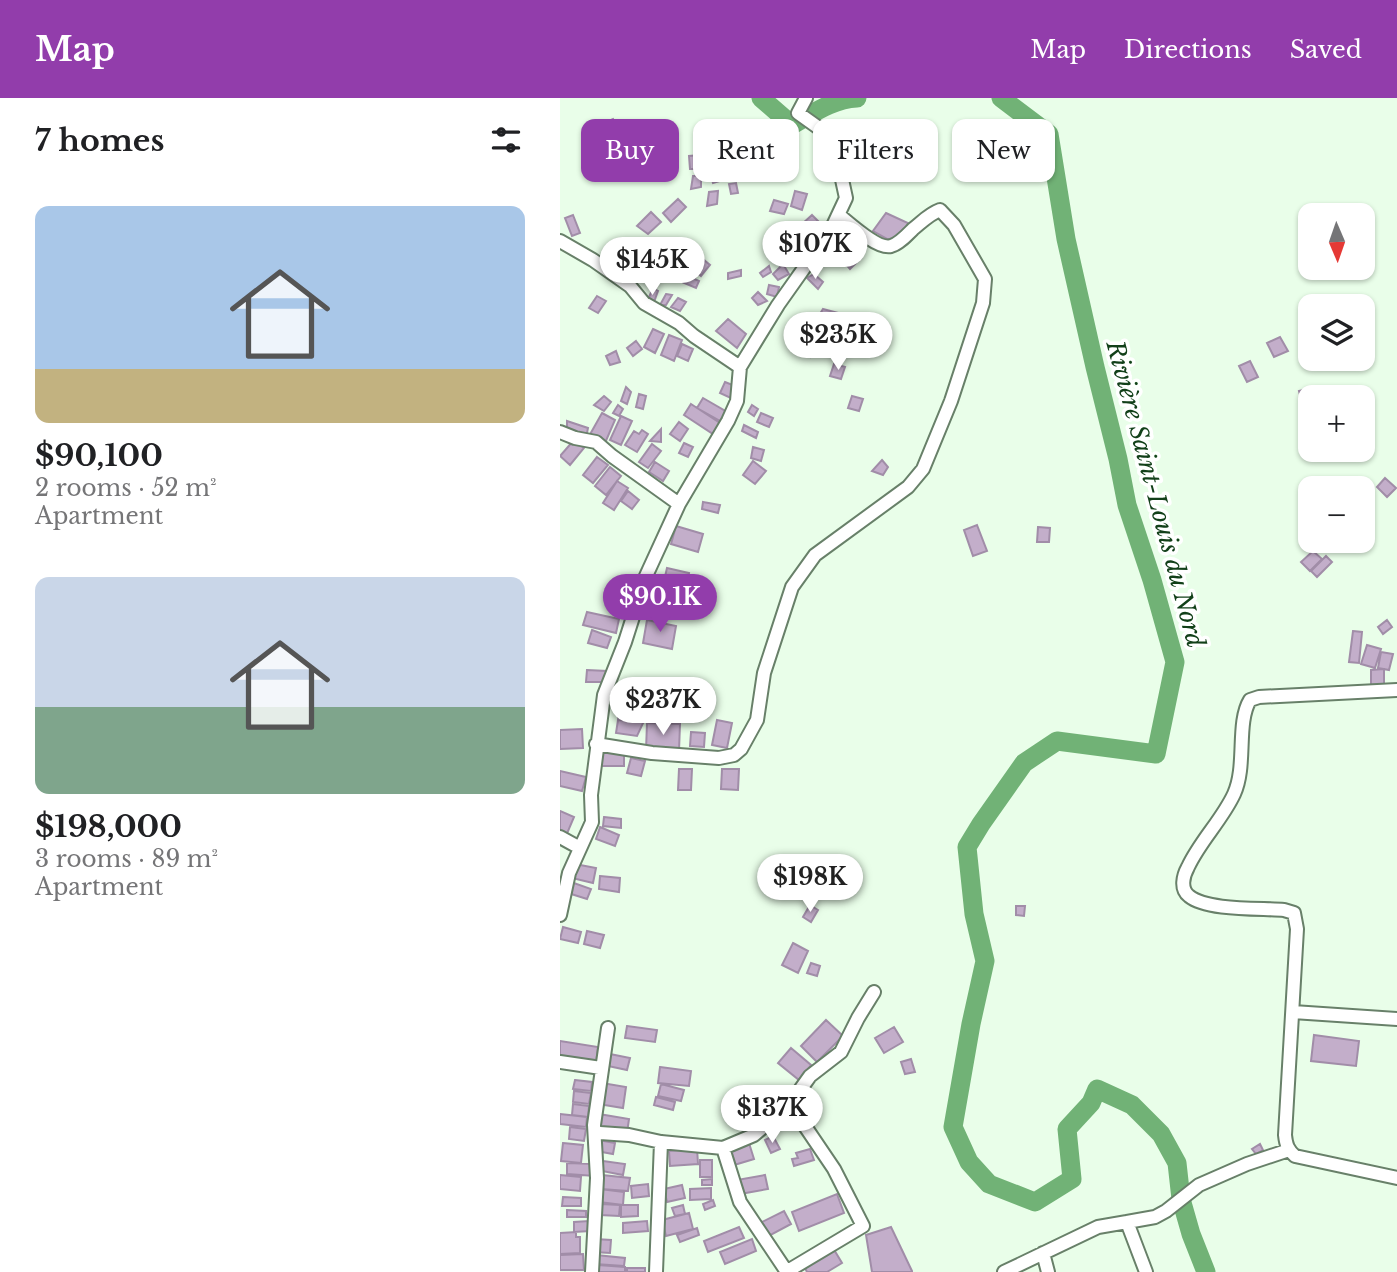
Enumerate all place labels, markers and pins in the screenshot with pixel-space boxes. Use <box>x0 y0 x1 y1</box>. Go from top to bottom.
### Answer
pin: $107K <box>766 222 864 281</box>
pin: $145K <box>603 238 701 297</box>
pin: $235K <box>789 313 887 372</box>
pin: $90.1K <box>603 574 717 634</box>
pin: $237K <box>614 678 712 737</box>
pin: $198K <box>761 854 859 914</box>
pin: $137K <box>723 1086 821 1145</box>

